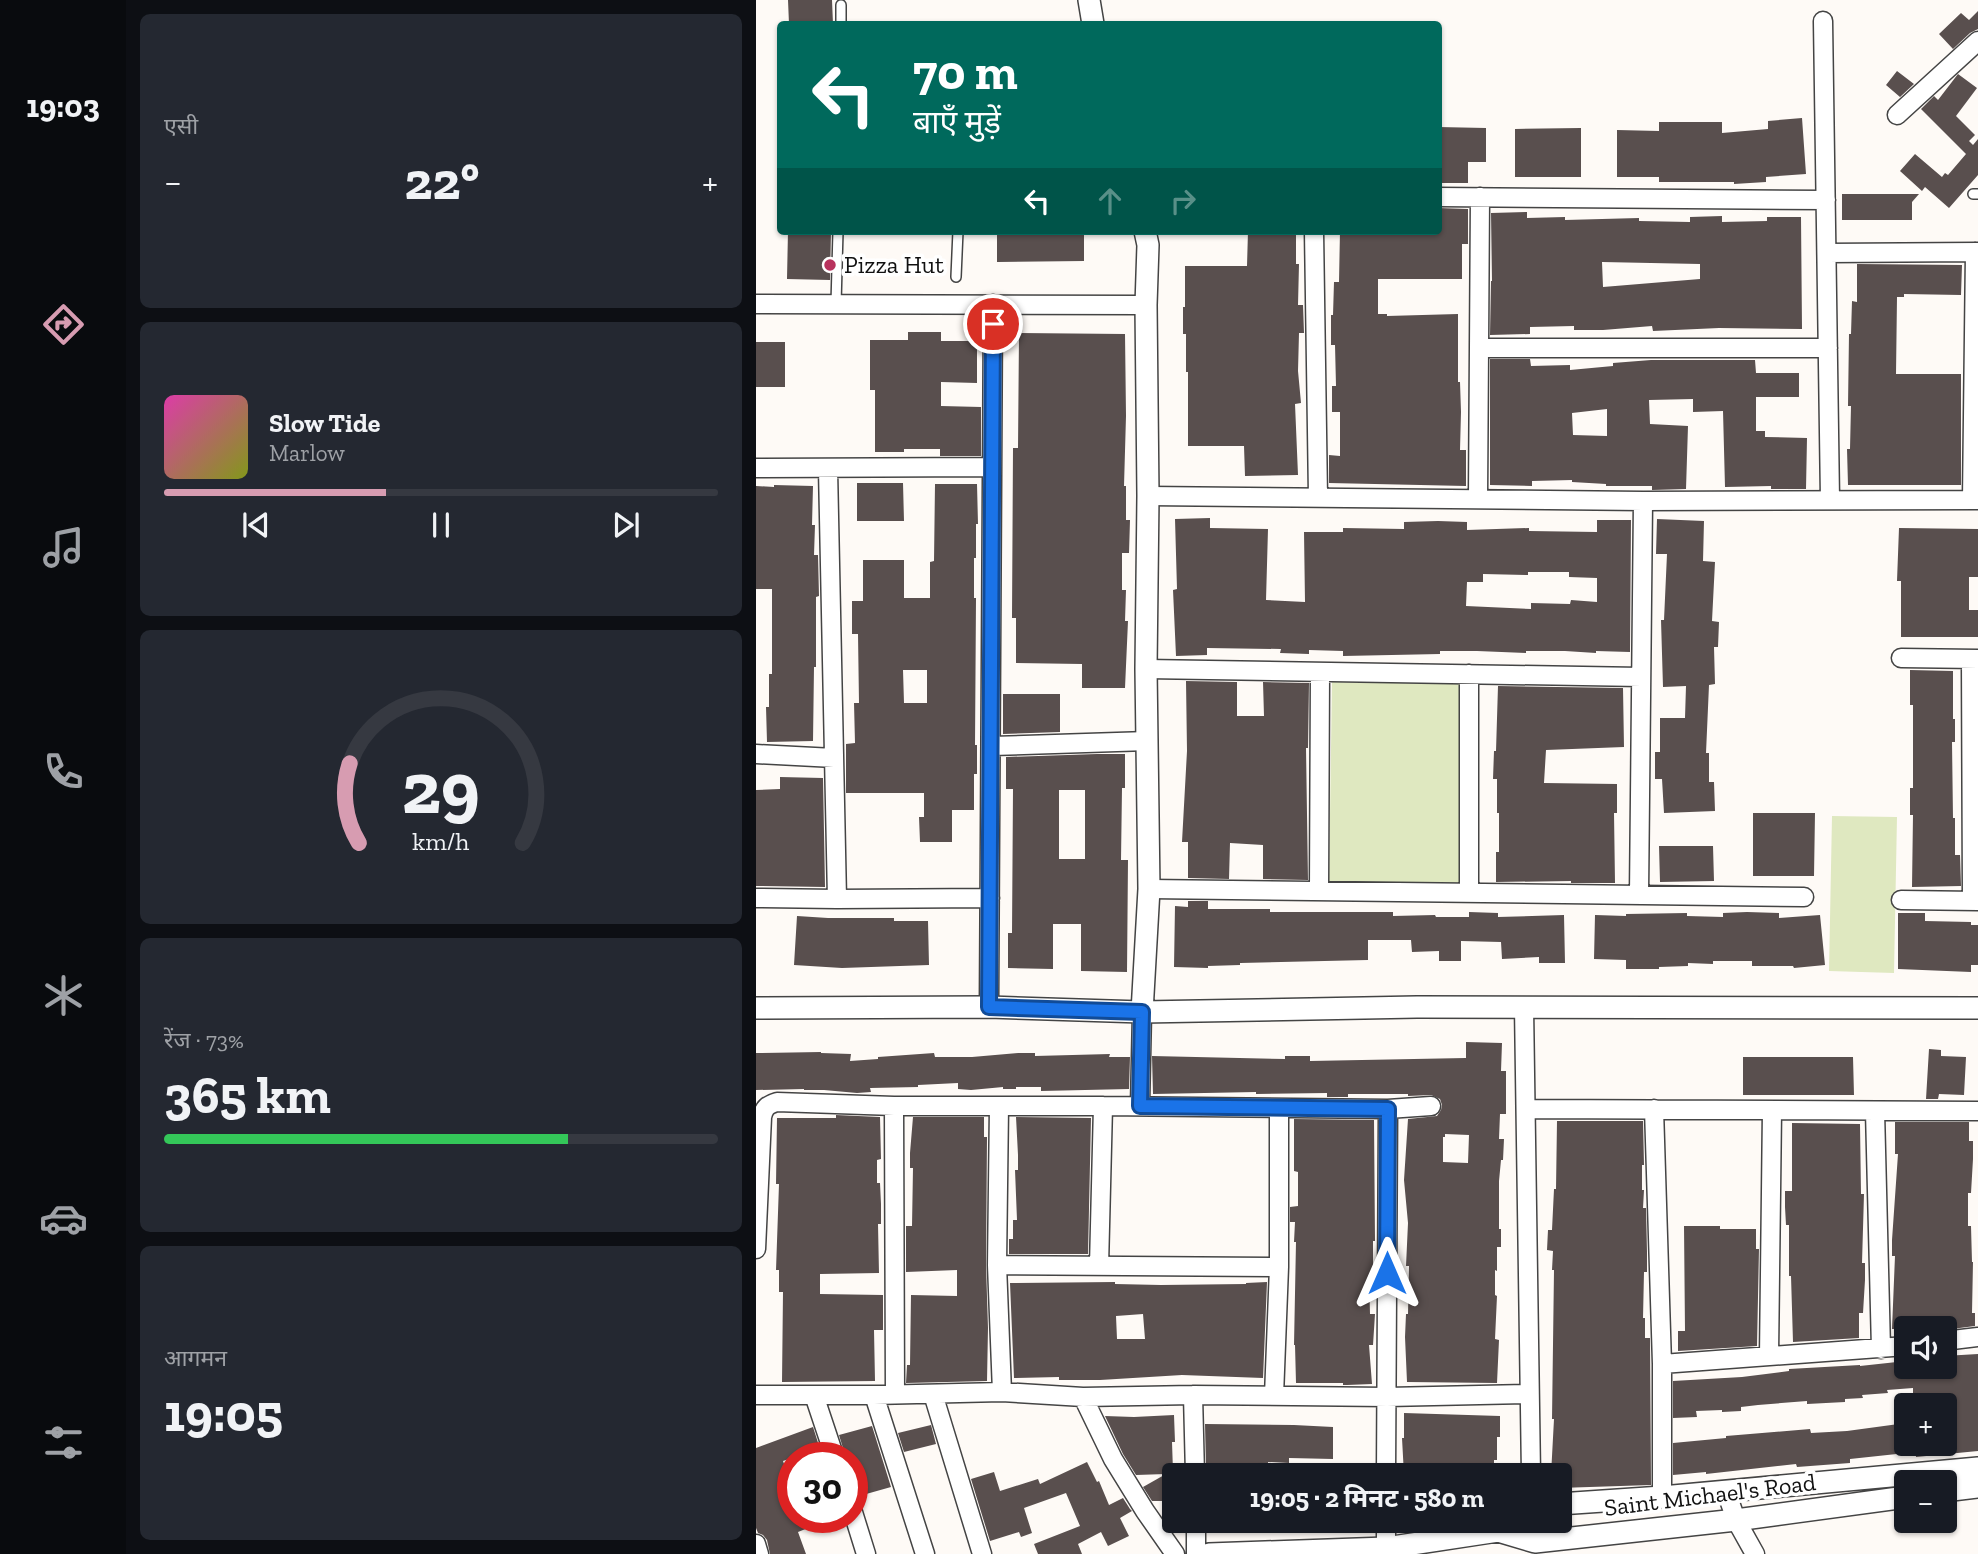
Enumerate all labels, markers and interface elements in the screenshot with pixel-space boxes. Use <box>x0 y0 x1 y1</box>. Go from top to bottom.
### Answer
text: 70 m <box>913 43 1018 102</box>
icon: left <box>798 49 889 140</box>
text: 19:03 <box>26 87 100 125</box>
text: बाएँ मुड़ें <box>913 103 1001 141</box>
text: एसी <box>164 112 198 140</box>
text: 22° <box>405 150 479 212</box>
text: − <box>164 159 182 205</box>
text: + <box>702 159 718 205</box>
icon: left <box>1018 182 1056 220</box>
icon: ahead <box>1091 182 1129 220</box>
icon: right <box>1164 182 1202 220</box>
place label: Pizza Hut <box>844 250 944 279</box>
marker: Pizza Hut <box>822 257 838 273</box>
pin <box>963 294 1023 354</box>
icon: directions <box>39 300 88 349</box>
icon: arrive <box>974 305 1012 343</box>
text: Slow Tide <box>269 407 380 439</box>
text: Marlow <box>269 439 345 467</box>
icon: previous <box>237 506 275 544</box>
icon: pause <box>422 506 460 544</box>
icon: next <box>607 506 645 544</box>
icon: music <box>39 523 88 572</box>
text: 29 <box>402 744 480 832</box>
icon: phone <box>39 747 88 796</box>
text: km/h <box>412 826 470 856</box>
icon: climate <box>39 971 88 1020</box>
text: रेंज · 73% <box>164 1026 244 1054</box>
text: 365 km <box>164 1064 331 1126</box>
icon: car <box>39 1194 88 1243</box>
position arrow <box>1350 1236 1424 1310</box>
map controls <box>1894 1316 1957 1533</box>
button: sound <box>1894 1316 1957 1379</box>
text: आगमन <box>164 1344 227 1372</box>
text: 19:05 <box>164 1382 283 1444</box>
button: + <box>1894 1393 1957 1456</box>
icon: filters <box>39 1418 88 1467</box>
speed limit sign: 30 <box>777 1442 868 1533</box>
street label: Saint Michael's Road <box>1603 1467 1817 1522</box>
button: − <box>1894 1470 1957 1533</box>
text: 19:05 · 2 मिनट · 580 m <box>1250 1482 1484 1514</box>

